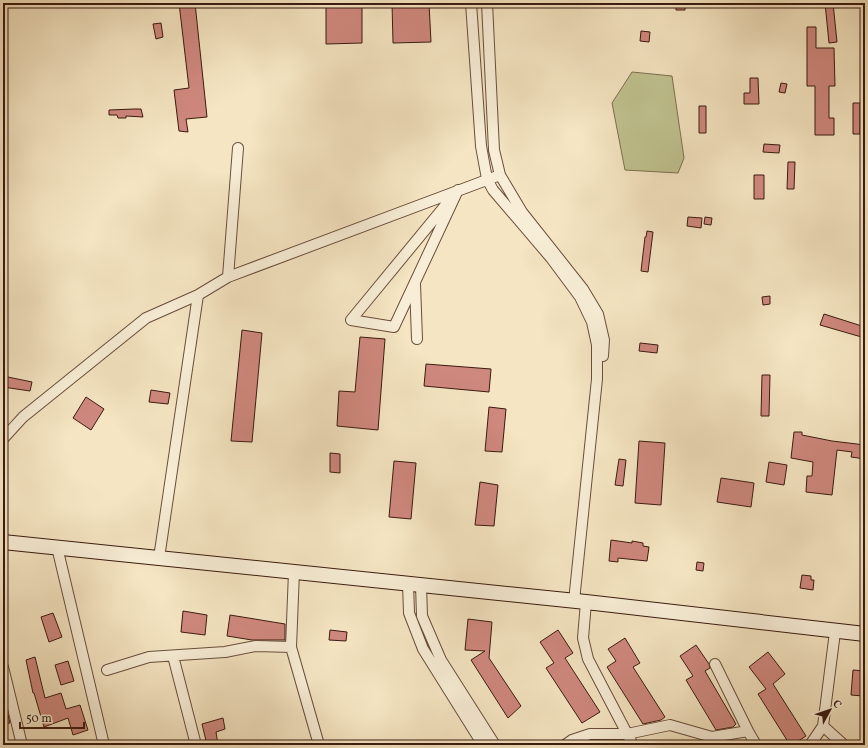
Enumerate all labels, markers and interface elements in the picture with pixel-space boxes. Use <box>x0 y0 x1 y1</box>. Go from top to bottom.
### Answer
north arrow <box>810 690 850 730</box>
text: С <box>828 697 845 712</box>
scale bar <box>20 704 84 730</box>
text: 50 m <box>26 711 52 727</box>

